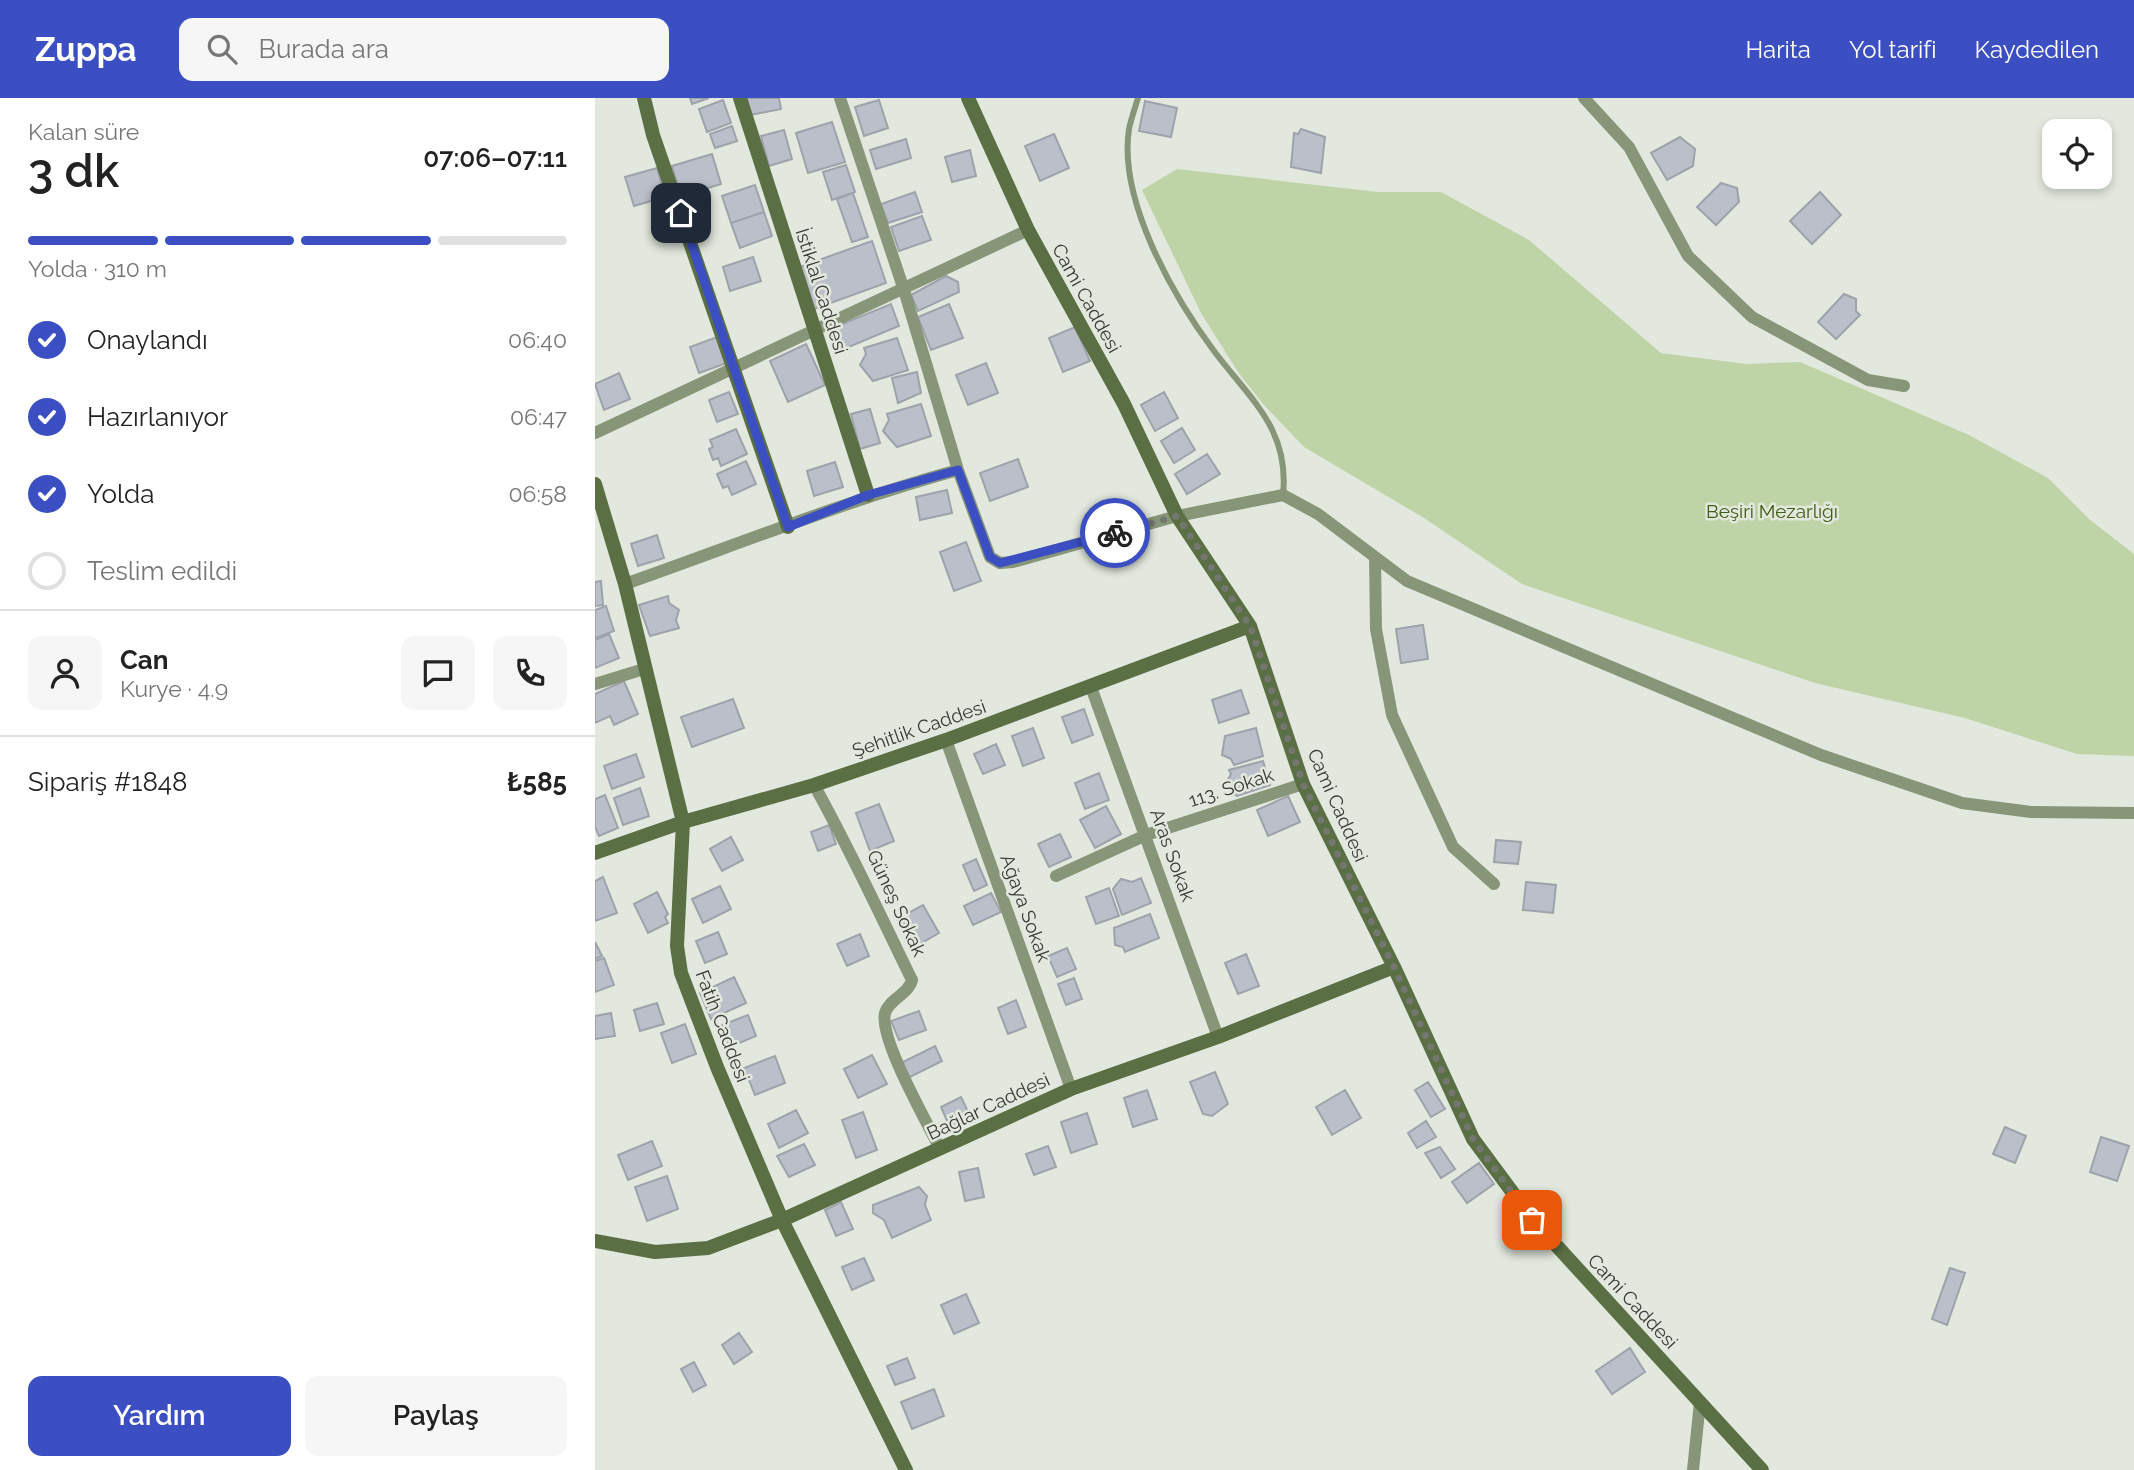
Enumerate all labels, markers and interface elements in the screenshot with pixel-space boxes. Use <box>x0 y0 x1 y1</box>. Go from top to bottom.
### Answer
search box <box>179 18 669 81</box>
text: Zuppa <box>35 30 137 69</box>
icon: search <box>203 30 241 68</box>
text: Burada ara <box>259 34 389 64</box>
text: Harita <box>1745 35 1811 64</box>
text: Yol tarifi <box>1849 35 1937 64</box>
text: Kaydedilen <box>1975 35 2099 64</box>
text: Kalan süre <box>28 118 139 145</box>
map controls <box>2042 119 2112 189</box>
button: locate <box>2042 119 2112 189</box>
text: 07:06–07:11 <box>423 143 567 173</box>
text: 3 dk <box>28 144 119 198</box>
pin <box>651 183 711 243</box>
icon: home <box>662 194 700 232</box>
street label: İstiklal Caddesi <box>791 225 853 357</box>
street label: Cami Caddesi <box>1048 240 1126 356</box>
text: Yolda · 310 m <box>28 255 167 282</box>
icon: check <box>28 321 66 359</box>
text: Onaylandı <box>87 325 208 355</box>
text: 06:40 <box>508 326 567 353</box>
icon: check <box>28 398 66 436</box>
text: Hazırlanıyor <box>87 402 228 432</box>
text: 06:47 <box>510 403 567 430</box>
icon: check <box>28 475 66 513</box>
text: Yolda <box>87 479 154 509</box>
text: 06:58 <box>509 480 567 507</box>
courier <box>1080 498 1150 568</box>
park label: Beşiri Mezarlığı <box>1706 500 1838 522</box>
icon: bike <box>1096 514 1134 552</box>
text: Teslim edildi <box>87 556 237 586</box>
button: person <box>28 636 102 710</box>
button: chat <box>401 636 475 710</box>
button: phone <box>493 636 567 710</box>
text: Can <box>120 645 168 675</box>
text: Kurye · 4.9 <box>120 675 228 702</box>
street label: Şehitlik Caddesi <box>849 695 989 761</box>
street label: Cami Caddesi <box>1303 745 1373 865</box>
street label: 113. Sokak <box>1186 763 1276 811</box>
text: Sipariş #1848 <box>28 767 187 797</box>
text: ₺585 <box>507 767 567 797</box>
street label: Aras Sokak <box>1146 806 1200 904</box>
street label: Güneş Sokak <box>863 846 931 960</box>
street label: Ağaya Sokak <box>996 851 1056 965</box>
street label: Fatih Caddesi <box>692 967 754 1085</box>
street label: Bağlar Caddesi <box>923 1068 1053 1144</box>
pin <box>1502 1190 1562 1250</box>
icon: bag <box>1513 1201 1551 1239</box>
street label: Cami Caddesi <box>1584 1249 1682 1353</box>
button: Yardım <box>28 1376 291 1456</box>
button: Paylaş <box>305 1376 567 1456</box>

